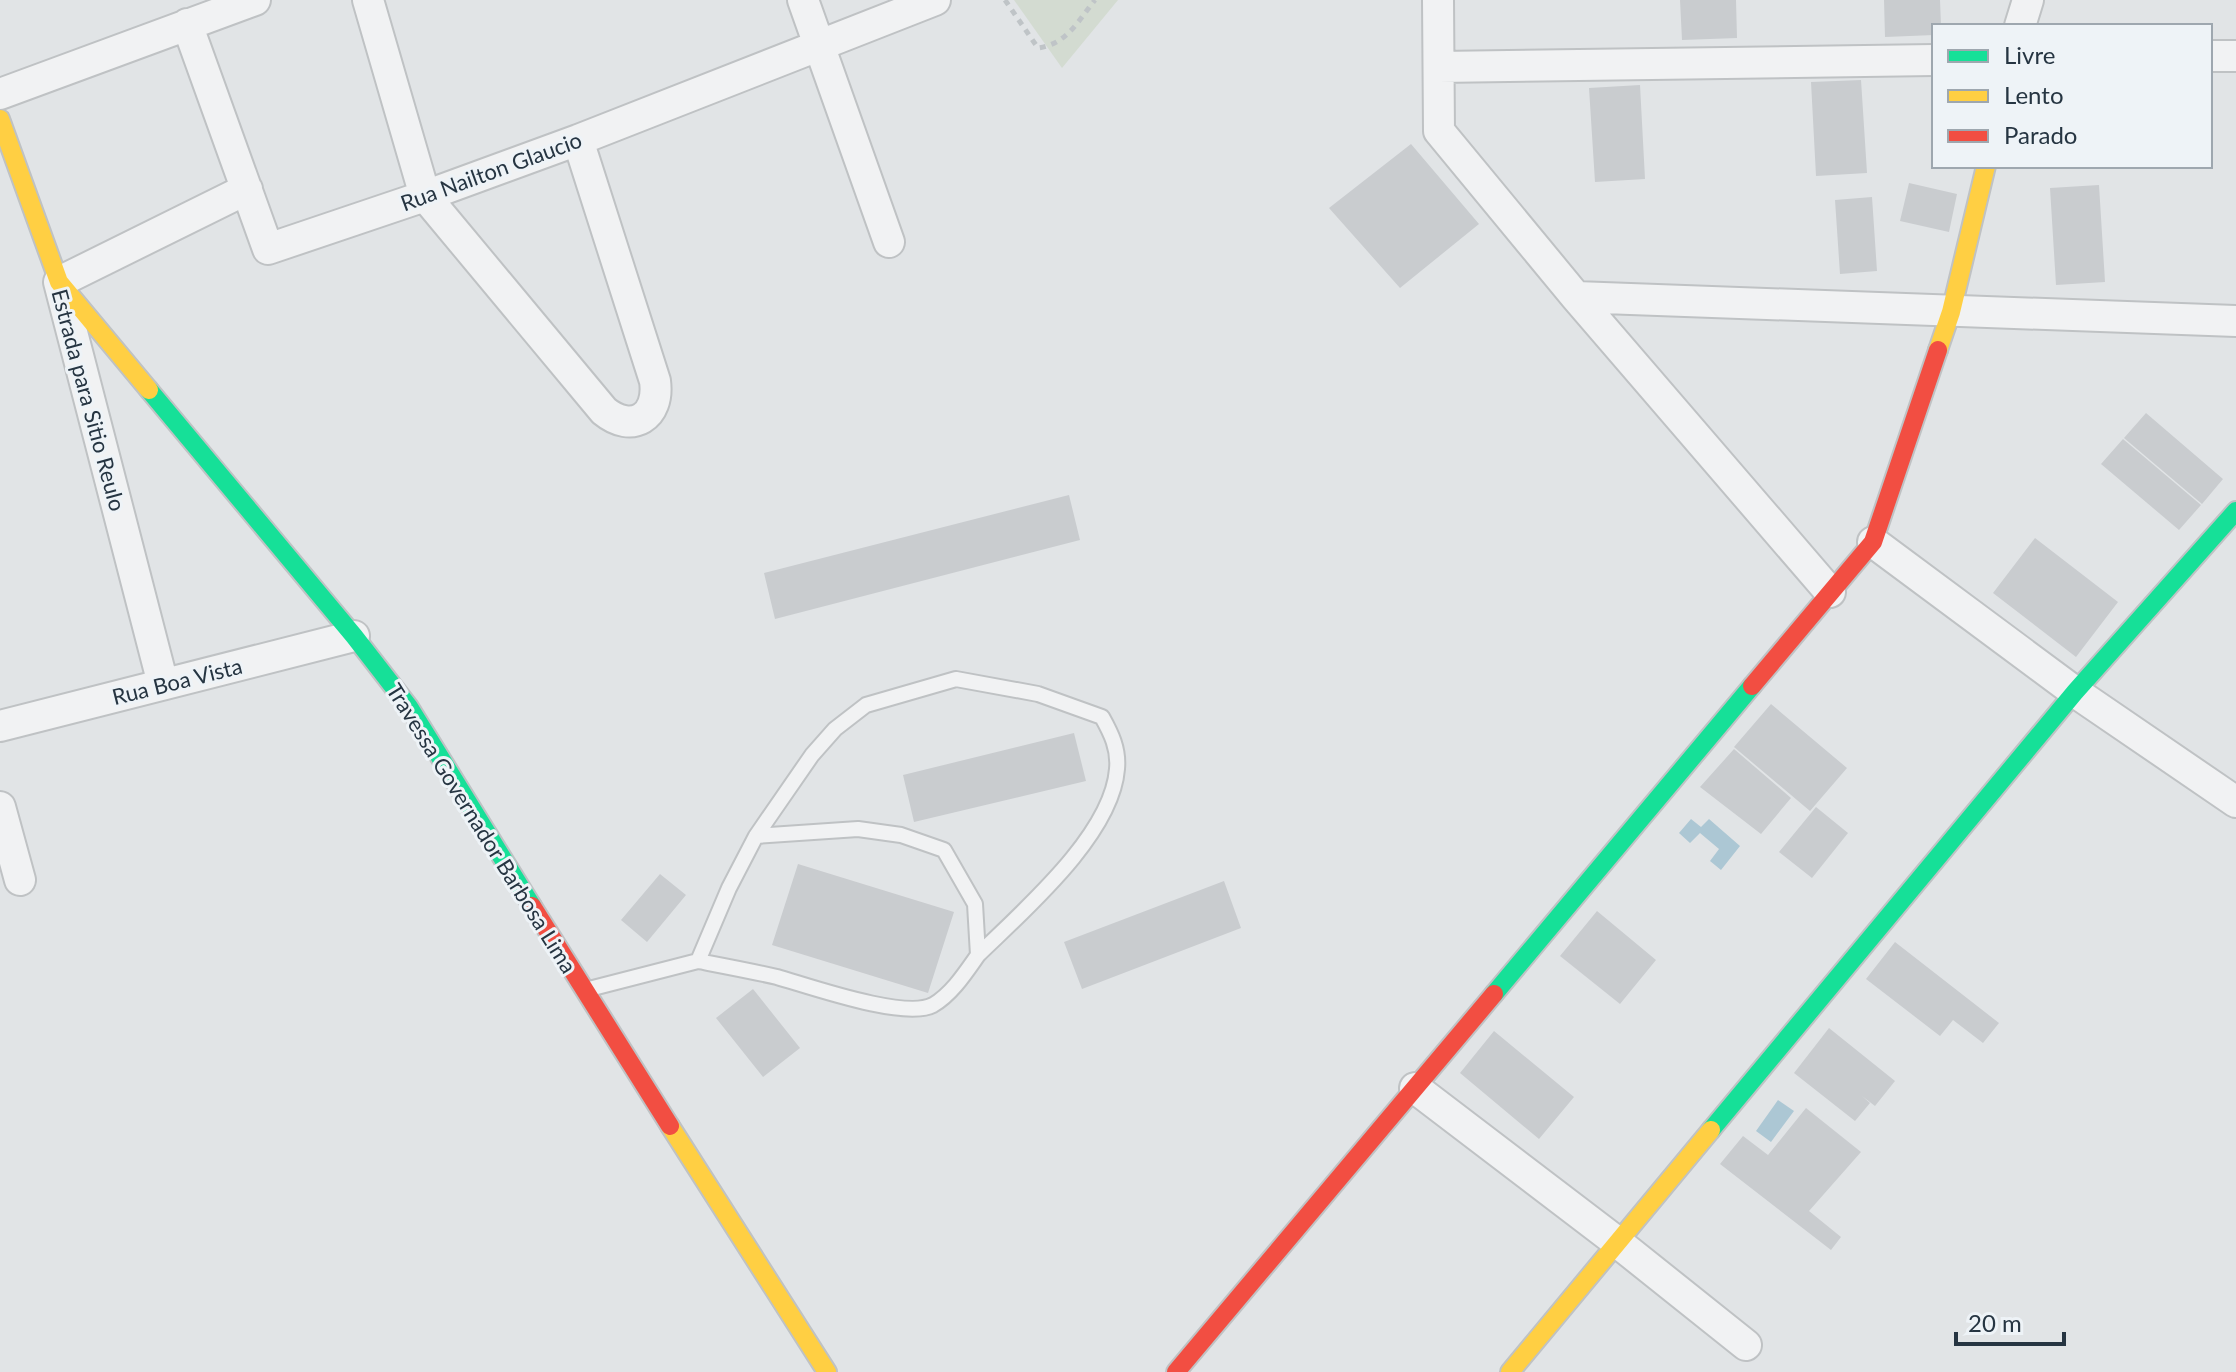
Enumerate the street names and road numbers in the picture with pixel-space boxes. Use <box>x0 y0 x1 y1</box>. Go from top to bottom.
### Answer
street label: Rua Nailton Glaucio <box>397 126 585 216</box>
street label: Estrada para Sitio Reulo <box>46 286 132 514</box>
street label: Rua Boa Vista <box>109 652 245 710</box>
street label: Travessa Governador Barbosa Lima <box>381 678 583 978</box>

